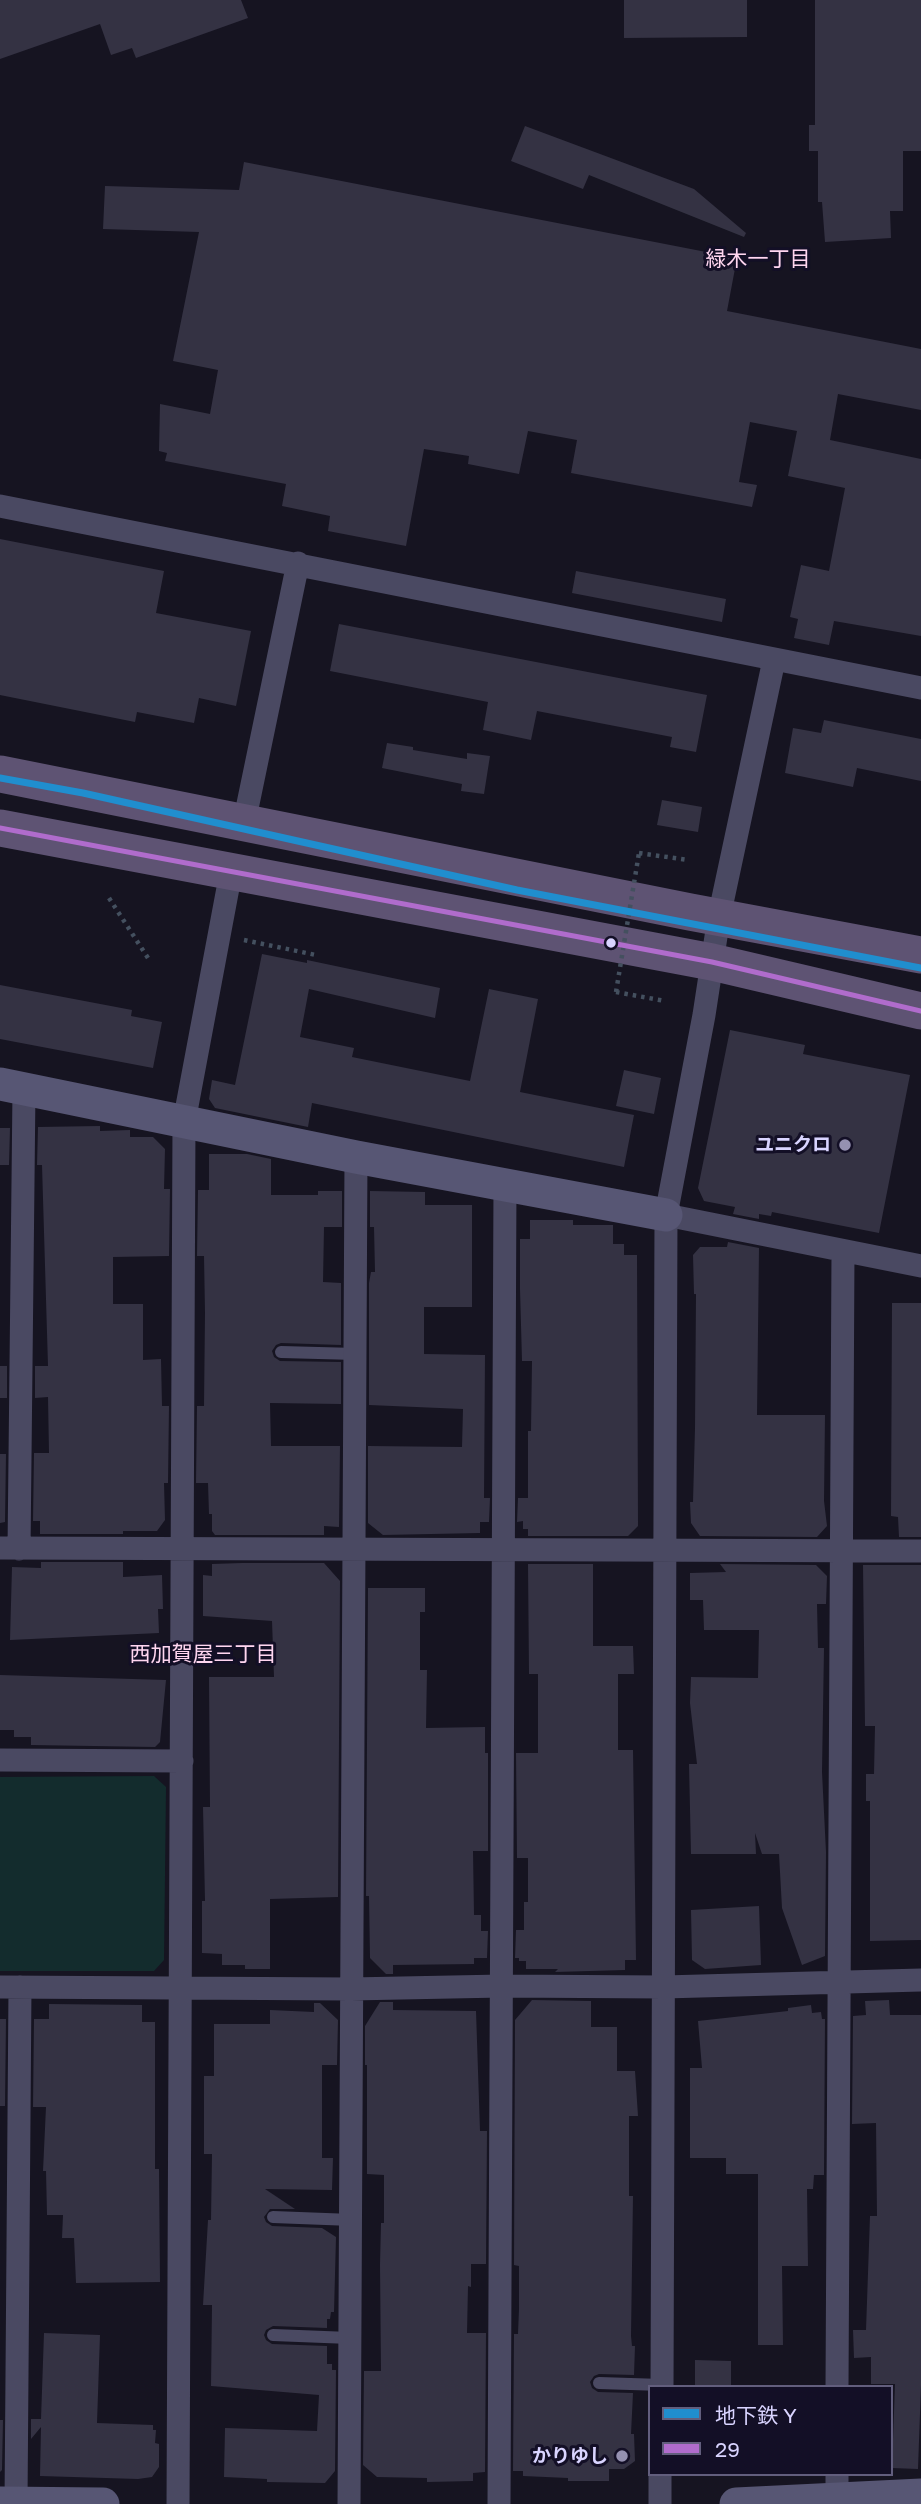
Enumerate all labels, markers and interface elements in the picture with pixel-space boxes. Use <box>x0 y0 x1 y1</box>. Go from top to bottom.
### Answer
district label: 緑木一丁目 <box>706 246 810 272</box>
unlabelled marker <box>604 936 618 950</box>
place label: ユニクロ <box>755 1134 831 1156</box>
marker: ユニクロ <box>837 1137 853 1153</box>
district label: 西加賀屋三丁目 <box>130 1641 276 1667</box>
legend <box>648 2385 893 2476</box>
text: 地下鉄 Y <box>715 2402 797 2428</box>
text: 29 <box>715 2436 740 2462</box>
place label: かりゆし <box>532 2445 608 2467</box>
marker: かりゆし <box>614 2448 630 2464</box>

